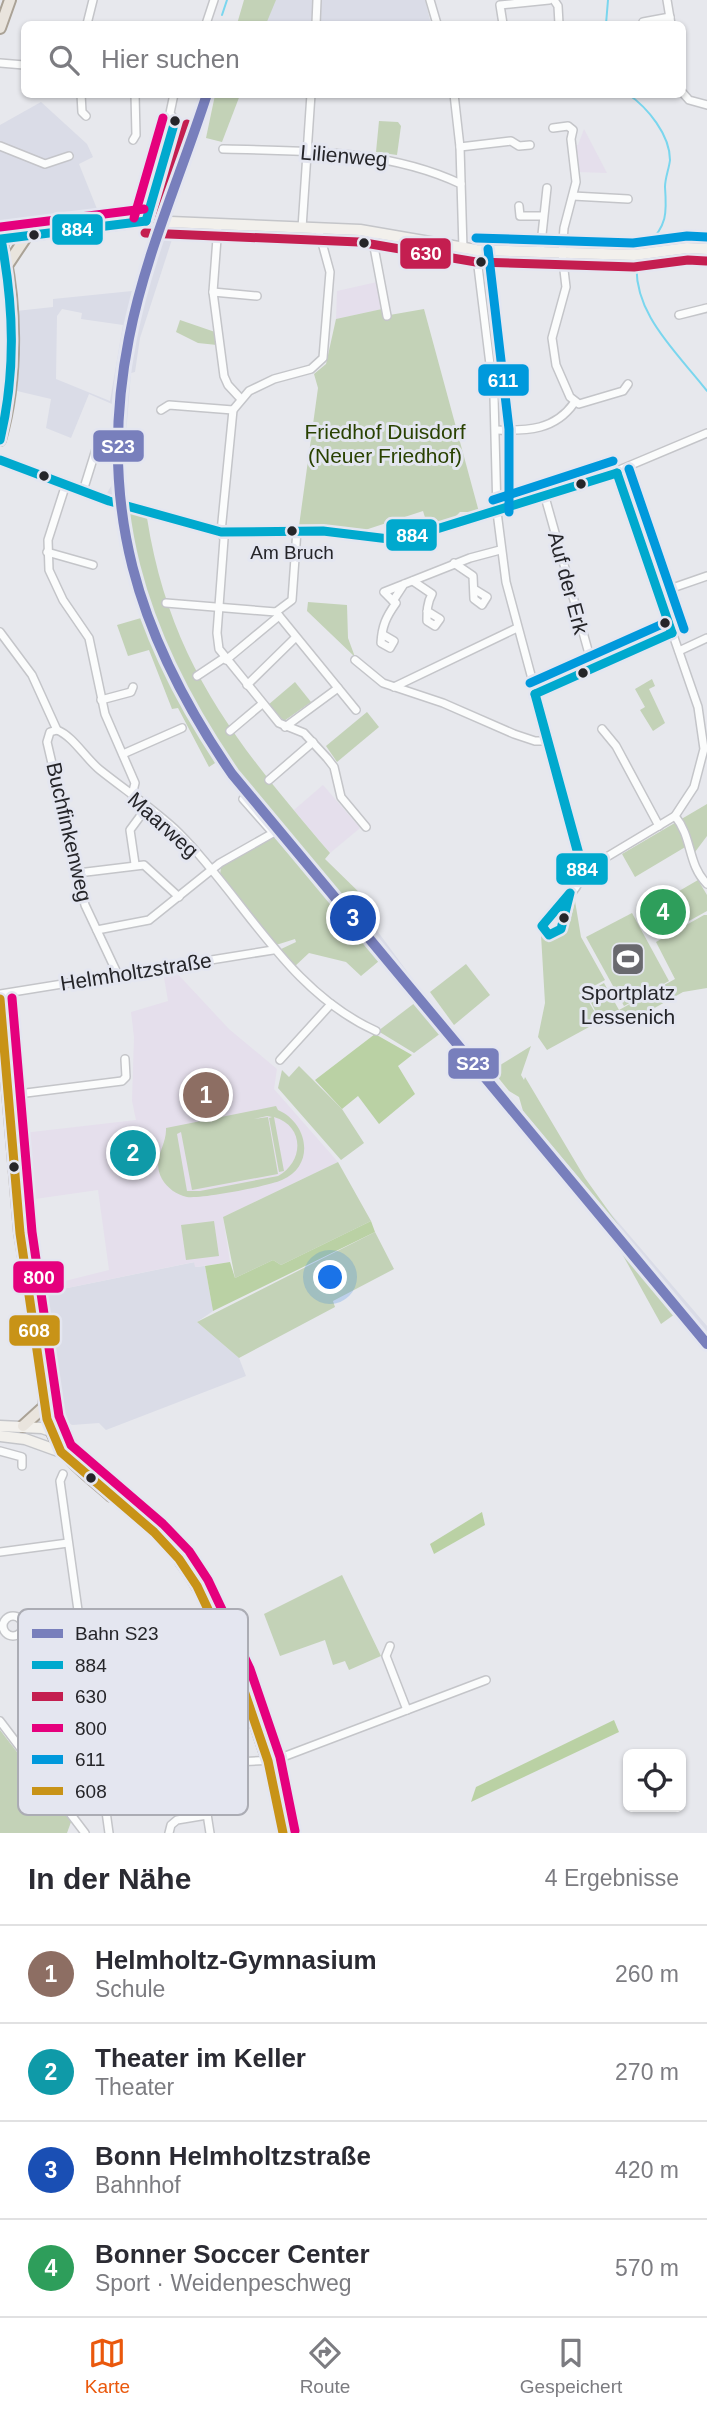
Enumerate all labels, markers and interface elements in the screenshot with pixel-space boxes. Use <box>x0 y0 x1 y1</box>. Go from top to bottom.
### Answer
search box <box>21 21 686 98</box>
icon: search <box>45 41 83 79</box>
text: Hier suchen <box>101 44 240 74</box>
unlabelled marker <box>168 114 182 128</box>
street label: Lilienweg <box>299 140 389 171</box>
line badge: 884 <box>51 213 104 246</box>
text: 884 <box>61 219 93 240</box>
unlabelled marker <box>27 228 41 242</box>
unlabelled marker <box>357 236 371 250</box>
line badge: 630 <box>399 237 452 270</box>
text: 630 <box>410 243 442 264</box>
unlabelled marker <box>474 255 488 269</box>
line badge: 611 <box>477 363 530 397</box>
text: 611 <box>488 370 519 391</box>
park label: Friedhof Duisdorf (Neuer Friedhof) <box>304 420 466 467</box>
line badge: S23 <box>92 429 145 463</box>
text: S23 <box>101 436 135 457</box>
unlabelled marker <box>37 469 51 483</box>
unlabelled marker <box>574 477 588 491</box>
line badge: 884 <box>385 518 438 552</box>
marker: Am Bruch <box>285 524 299 538</box>
text: 884 <box>396 525 428 546</box>
street label: Auf der Erk <box>544 529 593 637</box>
place label: Am Bruch <box>250 542 334 563</box>
unlabelled marker <box>658 616 672 630</box>
unlabelled marker <box>576 666 590 680</box>
street label: Buchfinkenweg <box>42 760 97 904</box>
street label: Maarweg <box>124 787 203 862</box>
line badge: 884 <box>555 852 609 886</box>
text: 884 <box>566 859 598 880</box>
pin: 4 <box>640 886 686 938</box>
pin: 3 <box>330 892 376 944</box>
unlabelled marker <box>557 911 571 925</box>
sports icon: Sportplatz Lessenich <box>609 940 647 978</box>
street label: Helmholtzstraße <box>59 948 213 995</box>
place label: Sportplatz Lessenich <box>581 981 675 1028</box>
line badge: S23 <box>447 1047 500 1080</box>
text: S23 <box>456 1053 490 1074</box>
pin: 1 <box>183 1069 229 1121</box>
pin: 2 <box>110 1127 156 1179</box>
unlabelled marker <box>7 1160 21 1174</box>
line badge: 800 <box>12 1260 65 1294</box>
your location <box>313 1260 347 1294</box>
text: 800 <box>23 1267 55 1288</box>
line badge: 608 <box>8 1314 61 1347</box>
text: 608 <box>18 1320 50 1341</box>
unlabelled marker <box>84 1471 98 1485</box>
legend <box>18 1609 248 1815</box>
text: Bahn S23 <box>75 1623 158 1644</box>
text: 884 <box>75 1655 107 1676</box>
text: 630 <box>75 1686 107 1707</box>
text: 800 <box>75 1718 107 1739</box>
text: 611 <box>75 1749 105 1770</box>
map controls <box>623 1749 686 1812</box>
button: locate <box>623 1749 686 1812</box>
text: 608 <box>75 1781 107 1802</box>
text: In der Nähe <box>28 1862 191 1895</box>
text: 4 Ergebnisse <box>545 1865 679 1891</box>
text: Helmholtz-Gymnasium <box>95 1945 377 1975</box>
text: 1 <box>45 1961 57 1987</box>
text: 260 m <box>615 1961 679 1987</box>
text: Schule <box>95 1976 165 2002</box>
text: Theater im Keller <box>95 2043 306 2073</box>
text: 2 <box>45 2059 57 2085</box>
text: 270 m <box>615 2059 679 2085</box>
text: Theater <box>95 2074 174 2100</box>
text: Bonn Helmholtzstraße <box>95 2141 371 2171</box>
text: 3 <box>45 2157 57 2183</box>
text: 420 m <box>615 2157 679 2183</box>
text: Bahnhof <box>95 2172 181 2198</box>
text: Bonner Soccer Center <box>95 2239 370 2269</box>
text: 4 <box>45 2255 57 2281</box>
text: 570 m <box>615 2255 679 2281</box>
text: Sport · Weidenpeschweg <box>95 2270 352 2296</box>
tab: Karte <box>85 2334 130 2398</box>
tab: Route <box>300 2334 350 2398</box>
tab: Gespeichert <box>520 2334 622 2398</box>

